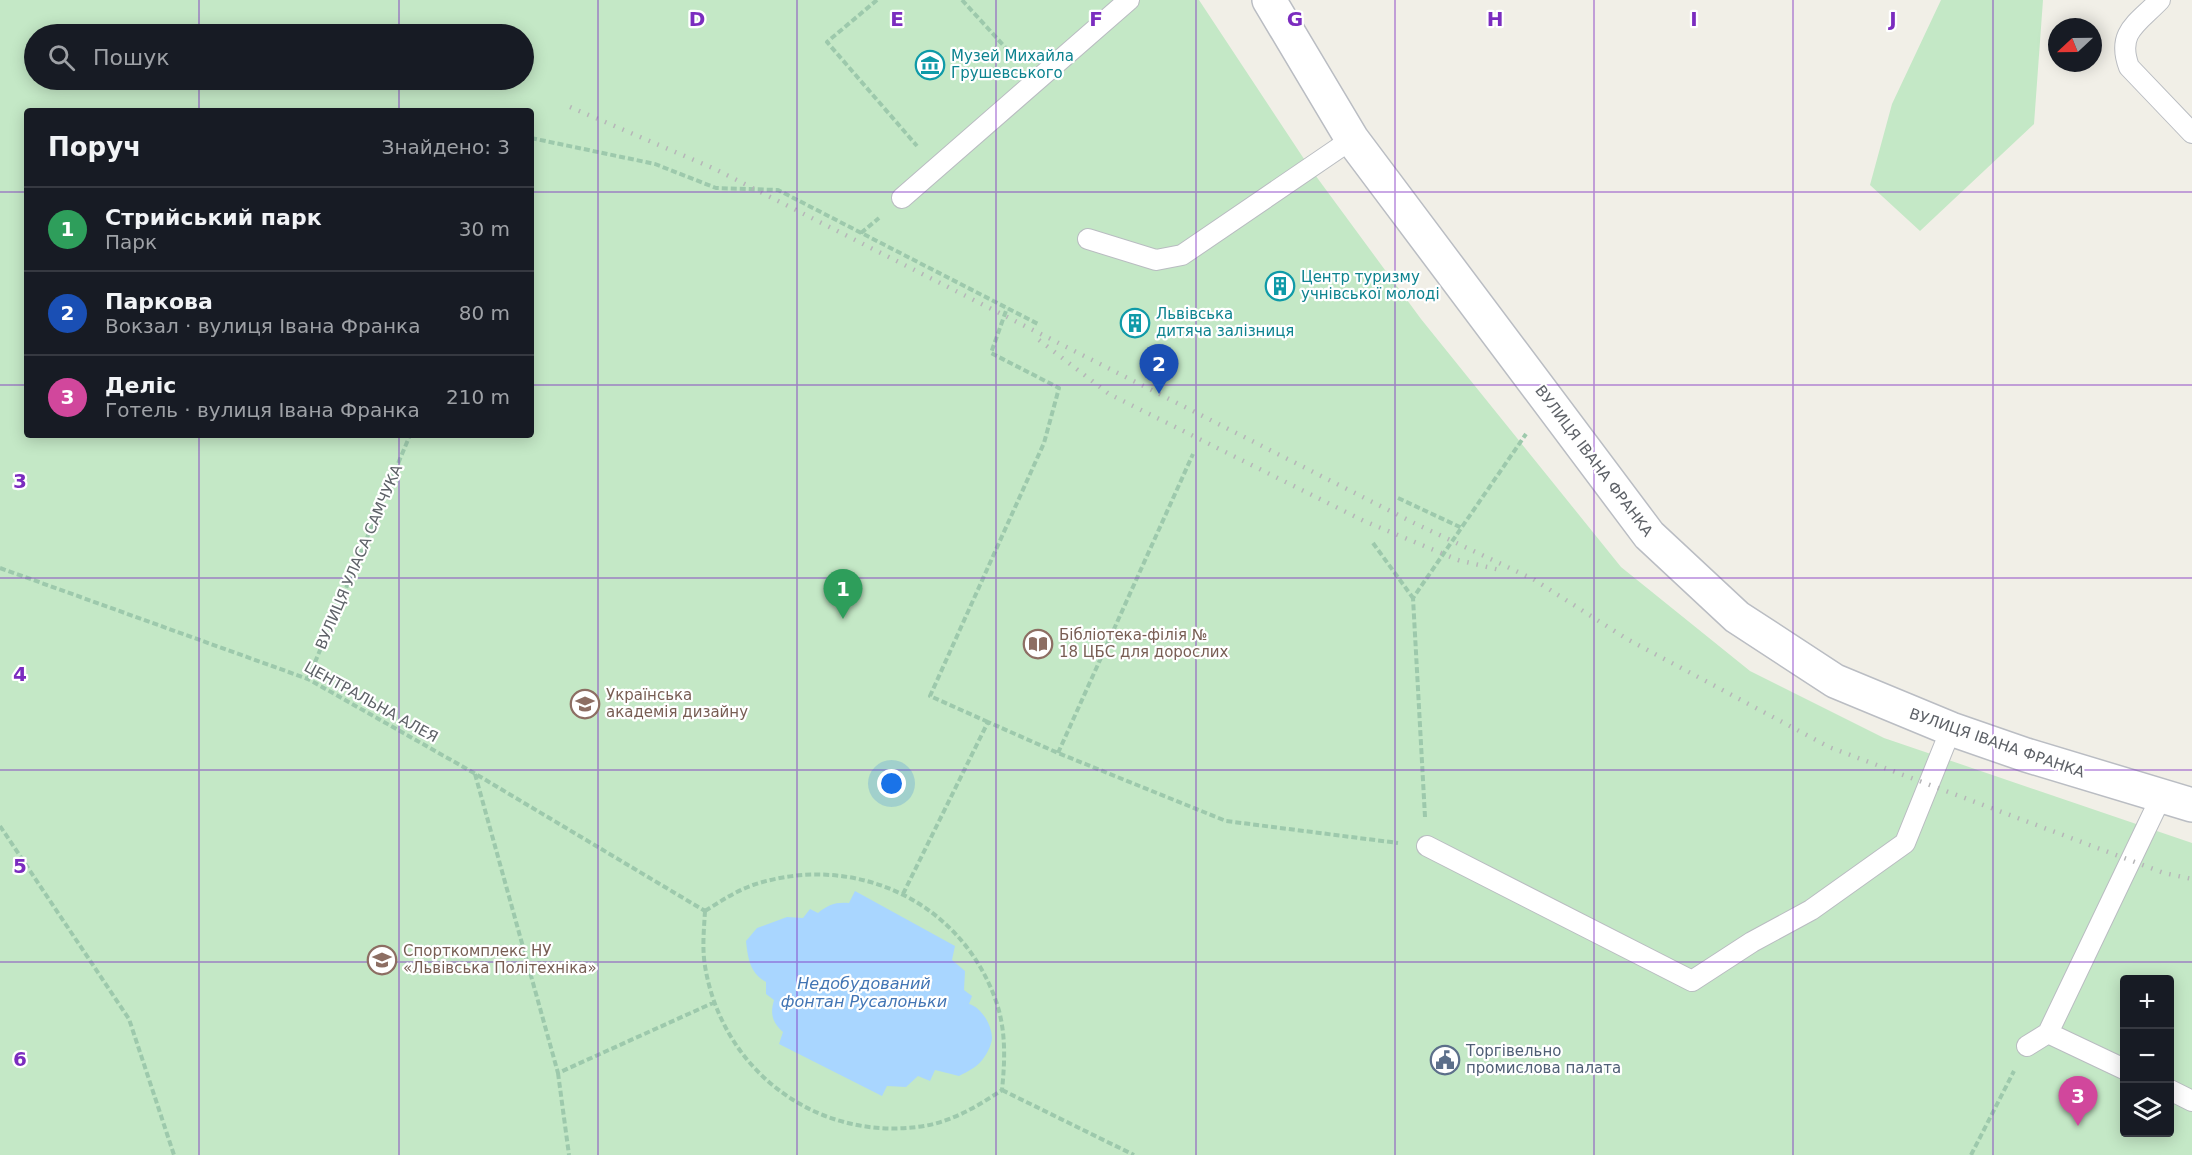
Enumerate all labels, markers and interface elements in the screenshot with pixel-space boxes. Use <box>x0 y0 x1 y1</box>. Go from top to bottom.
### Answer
text: D <box>689 7 705 31</box>
text: E <box>890 7 904 31</box>
text: F <box>1089 7 1103 31</box>
text: G <box>1287 7 1303 31</box>
text: H <box>1487 7 1503 31</box>
text: I <box>1690 7 1698 31</box>
text: J <box>1887 7 1897 31</box>
north arrow <box>2048 18 2102 72</box>
search box <box>24 24 534 90</box>
icon: search <box>45 41 78 74</box>
text: Пошук <box>93 45 169 70</box>
place label: Музей Михайла Грушевського <box>951 47 1074 82</box>
museum icon: Музей Михайла Грушевського <box>914 49 946 81</box>
text: Поруч <box>48 132 141 162</box>
text: Знайдено: 3 <box>382 135 510 159</box>
text: Стрийський парк <box>105 205 322 230</box>
text: 1 <box>61 217 74 241</box>
text: 30 m <box>459 217 510 241</box>
text: Парк <box>105 230 157 254</box>
place label: Центр туризму учнівської молоді <box>1301 268 1440 303</box>
building icon: Центр туризму учнівської молоді <box>1264 270 1296 302</box>
text: Паркова <box>105 289 213 314</box>
text: 2 <box>61 301 74 325</box>
text: 80 m <box>459 301 510 325</box>
place label: Львівська дитяча залізниця <box>1156 305 1294 340</box>
building icon: Львівська дитяча залізниця <box>1119 307 1151 339</box>
text: Вокзал · вулиця Івана Франка <box>105 314 420 338</box>
pin: 2 <box>1140 344 1178 394</box>
text: Деліс <box>105 373 176 398</box>
street label: ВУЛИЦЯ ІВАНА ФРАНКА <box>1531 382 1657 541</box>
text: 3 <box>61 385 74 409</box>
text: 210 m <box>446 385 510 409</box>
text: Готель · вулиця Івана Франка <box>105 398 420 422</box>
street label: ВУЛИЦЯ УЛАСА САМЧУКА <box>312 461 406 652</box>
text: 3 <box>13 469 27 493</box>
pin: 1 <box>824 570 862 619</box>
place label: Бібліотека-філія № 18 ЦБС для дорослих <box>1059 626 1229 661</box>
library icon: Бібліотека-філія № 18 ЦБС для дорослих <box>1022 628 1054 660</box>
street label: ЦЕНТРАЛЬНА АЛЕЯ <box>301 658 441 746</box>
text: 4 <box>13 662 27 686</box>
place label: Українська академія дизайну <box>606 686 748 721</box>
school or university icon: Українська академія дизайну <box>569 688 601 720</box>
street label: ВУЛИЦЯ ІВАНА ФРАНКА <box>1907 704 2088 782</box>
your location <box>877 769 906 798</box>
text: 5 <box>13 854 27 878</box>
place label: Спорткомплекс НУ «Львівська Політехніка» <box>403 942 597 977</box>
school or university icon: Спорткомплекс НУ «Львівська Політехніка» <box>366 944 398 976</box>
water label: Недобудований фонтан Русалоньки <box>781 974 947 1011</box>
map controls <box>2120 975 2174 1137</box>
button: + <box>2120 975 2174 1029</box>
button: − <box>2120 1029 2174 1083</box>
place label: Торгівельно промислова палата <box>1465 1042 1621 1077</box>
public building icon: Торгівельно промислова палата <box>1429 1044 1461 1076</box>
text: 6 <box>13 1047 27 1071</box>
pin: 3 <box>2058 1076 2098 1126</box>
button: layers <box>2120 1083 2174 1137</box>

